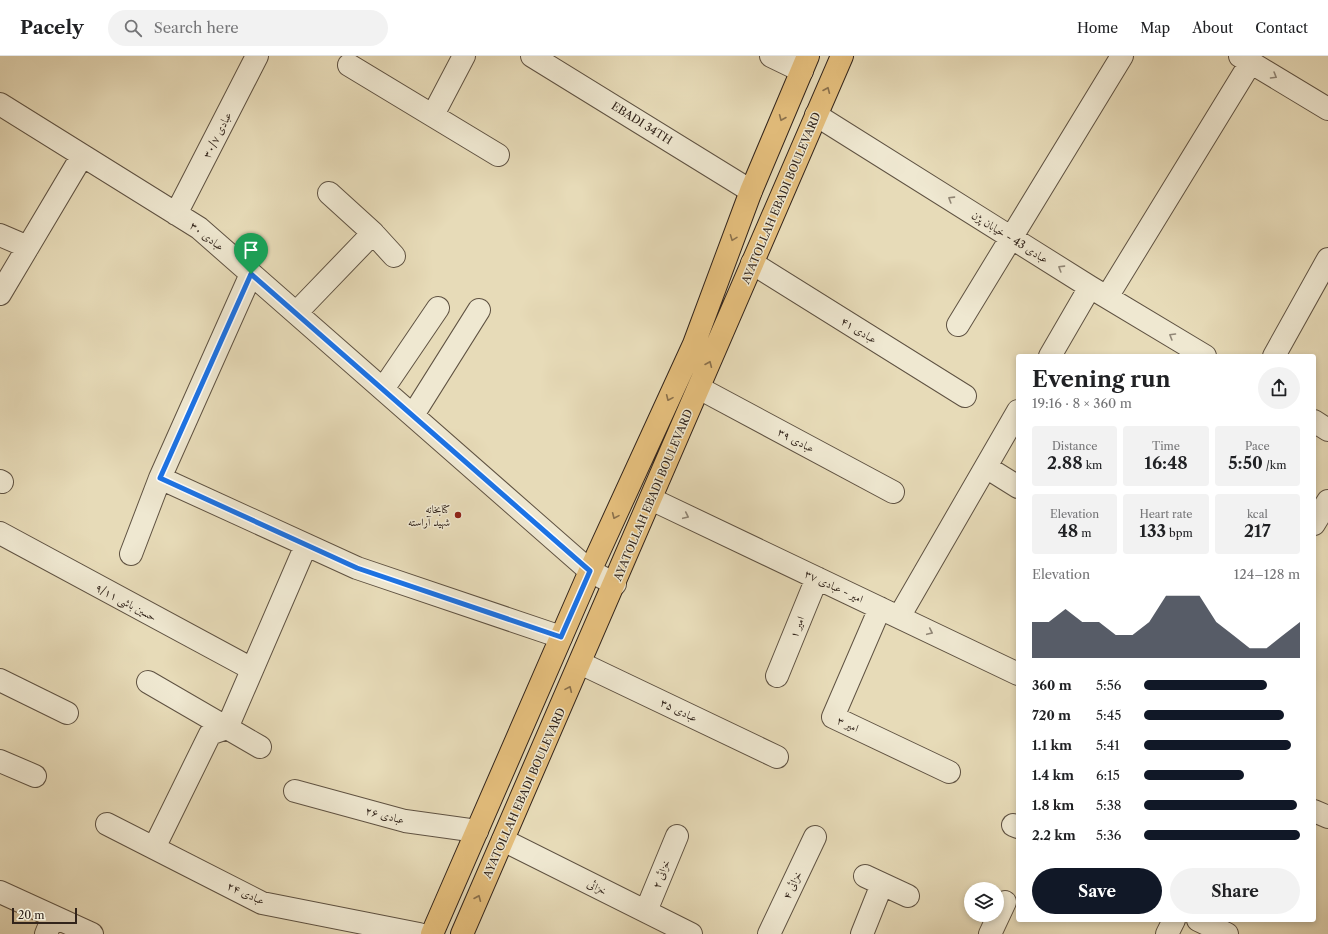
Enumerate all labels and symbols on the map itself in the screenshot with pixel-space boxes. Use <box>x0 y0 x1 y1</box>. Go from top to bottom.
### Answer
one-way arrow <box>1270 71 1277 79</box>
one-way arrow <box>822 87 830 95</box>
street label: EBADI 34TH <box>609 99 675 147</box>
street label: عبادی ۳۰/۷ <box>199 110 235 160</box>
street label: AYATOLLAH EBADI BOULEVARD <box>738 110 824 287</box>
one-way arrow <box>779 113 787 121</box>
one-way arrow <box>948 197 955 204</box>
street label: عبادی 43 - خیابان پژن <box>969 208 1051 267</box>
street label: عبادی ۳۰ <box>187 218 227 254</box>
pin <box>234 233 268 274</box>
one-way arrow <box>730 235 738 242</box>
one-way arrow <box>1058 266 1065 273</box>
street label: عبادی ۴۱ <box>838 314 880 346</box>
one-way arrow <box>1169 333 1176 341</box>
one-way arrow <box>704 361 712 369</box>
one-way arrow <box>666 393 674 401</box>
street label: AYATOLLAH EBADI BOULEVARD <box>610 407 696 584</box>
street label: عبادی ۳۹ <box>775 425 817 455</box>
place label: کتابخانه شهید آراسته <box>408 502 450 530</box>
marker: کتابخانه شهید آراسته <box>453 510 463 520</box>
one-way arrow <box>682 511 689 519</box>
one-way arrow <box>612 512 620 519</box>
street label: امیر - عبادی ۳۷ <box>802 566 866 606</box>
street label: حسین باشی ۹/۱۱ <box>92 580 159 625</box>
street label: امیر ۱ <box>786 614 808 640</box>
one-way arrow <box>926 627 933 635</box>
one-way arrow <box>564 686 572 694</box>
street label: عبادی ۳۵ <box>658 695 700 725</box>
street label: AYATOLLAH EBADI BOULEVARD <box>480 706 568 881</box>
street label: امیر ۳ <box>835 713 861 735</box>
street label: عبادی ۲۶ <box>364 803 406 827</box>
street label: خزائی ۲ <box>649 858 673 890</box>
street label: خزائی ۴ <box>779 869 805 901</box>
street label: خزائی <box>585 876 609 898</box>
street label: عبادی ۲۴ <box>225 878 267 908</box>
one-way arrow <box>473 895 481 903</box>
scale bar <box>12 906 77 925</box>

